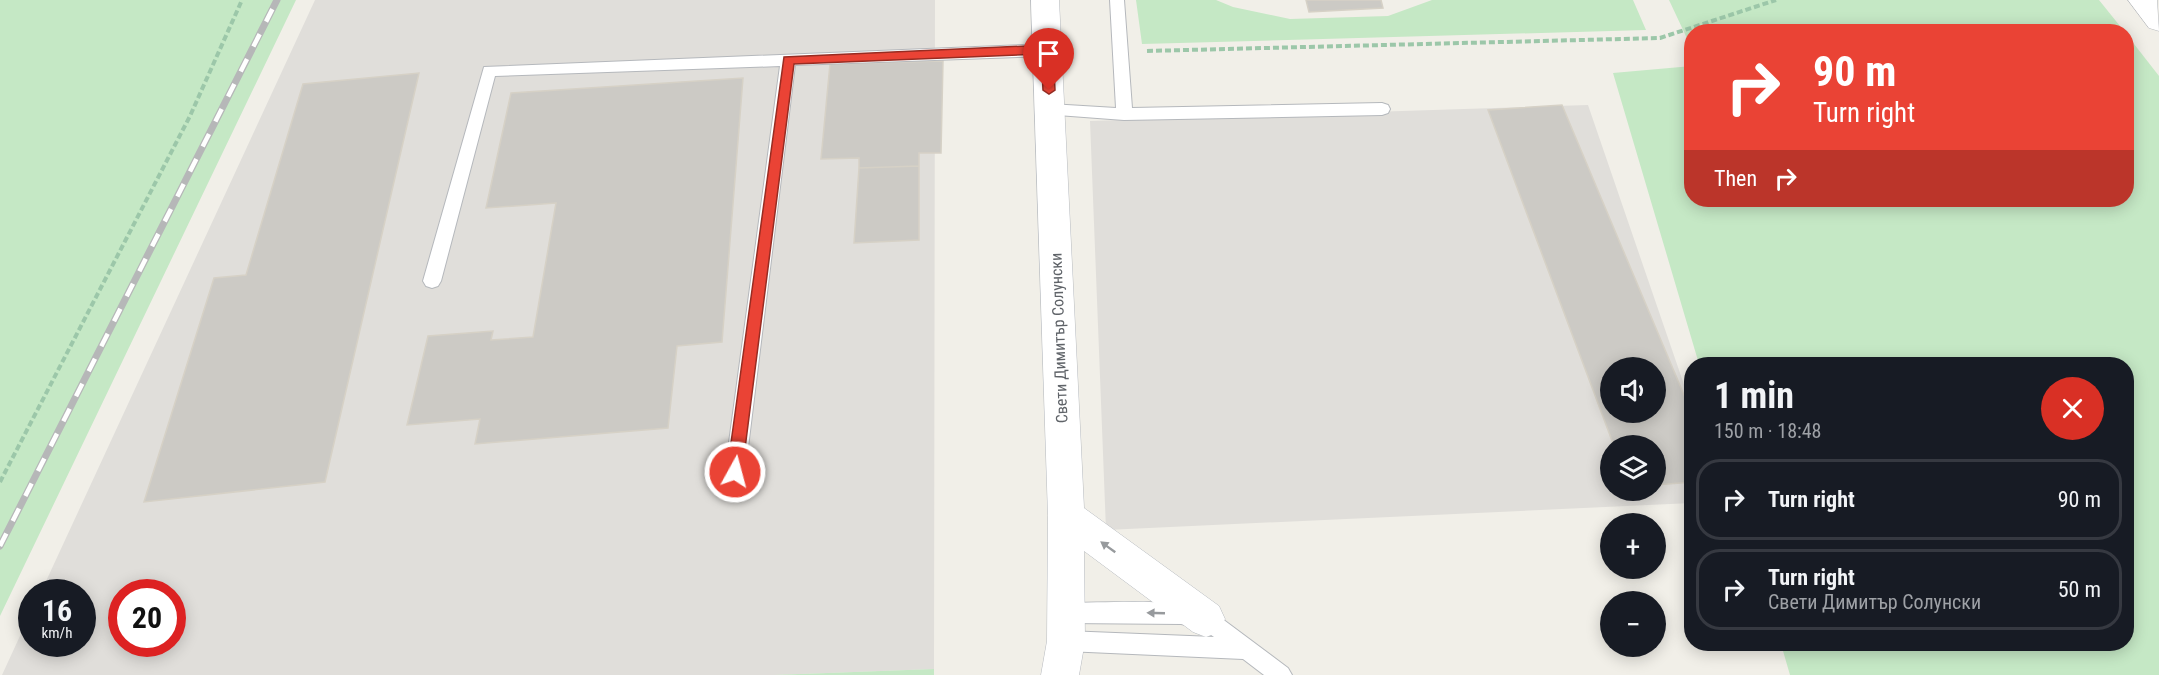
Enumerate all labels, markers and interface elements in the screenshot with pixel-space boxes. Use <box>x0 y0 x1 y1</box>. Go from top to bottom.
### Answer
pin <box>1023 28 1074 90</box>
icon: arrive <box>1032 37 1065 70</box>
text: 90 m <box>1813 47 1896 96</box>
icon: right <box>1714 48 1792 126</box>
text: Turn right <box>1813 97 1915 129</box>
icon: right <box>1769 162 1802 195</box>
text: Then <box>1714 166 1757 191</box>
street label: Свети Димитър Солунски <box>1047 252 1071 424</box>
map controls <box>1600 357 1666 657</box>
button: sound <box>1600 357 1666 423</box>
text: 1 min <box>1714 375 1794 417</box>
button: close <box>2041 377 2104 440</box>
text: 150 m · 18:48 <box>1714 419 1821 443</box>
button: layers <box>1600 435 1666 501</box>
position arrow <box>703 440 767 504</box>
icon: right <box>1717 483 1750 516</box>
text: Turn right <box>1768 487 1855 512</box>
text: 90 m <box>2058 487 2101 512</box>
button: + <box>1600 513 1666 579</box>
one-way arrow <box>1101 541 1117 553</box>
text: Turn right <box>1768 565 1855 590</box>
icon: right <box>1717 573 1750 606</box>
text: 50 m <box>2058 577 2101 602</box>
speed limit sign: 20 <box>108 579 186 657</box>
text: Свети Димитър Солунски <box>1768 590 1981 614</box>
button: − <box>1600 591 1666 657</box>
text: 16 <box>42 593 72 628</box>
one-way arrow <box>1147 608 1166 618</box>
text: km/h <box>42 624 72 642</box>

